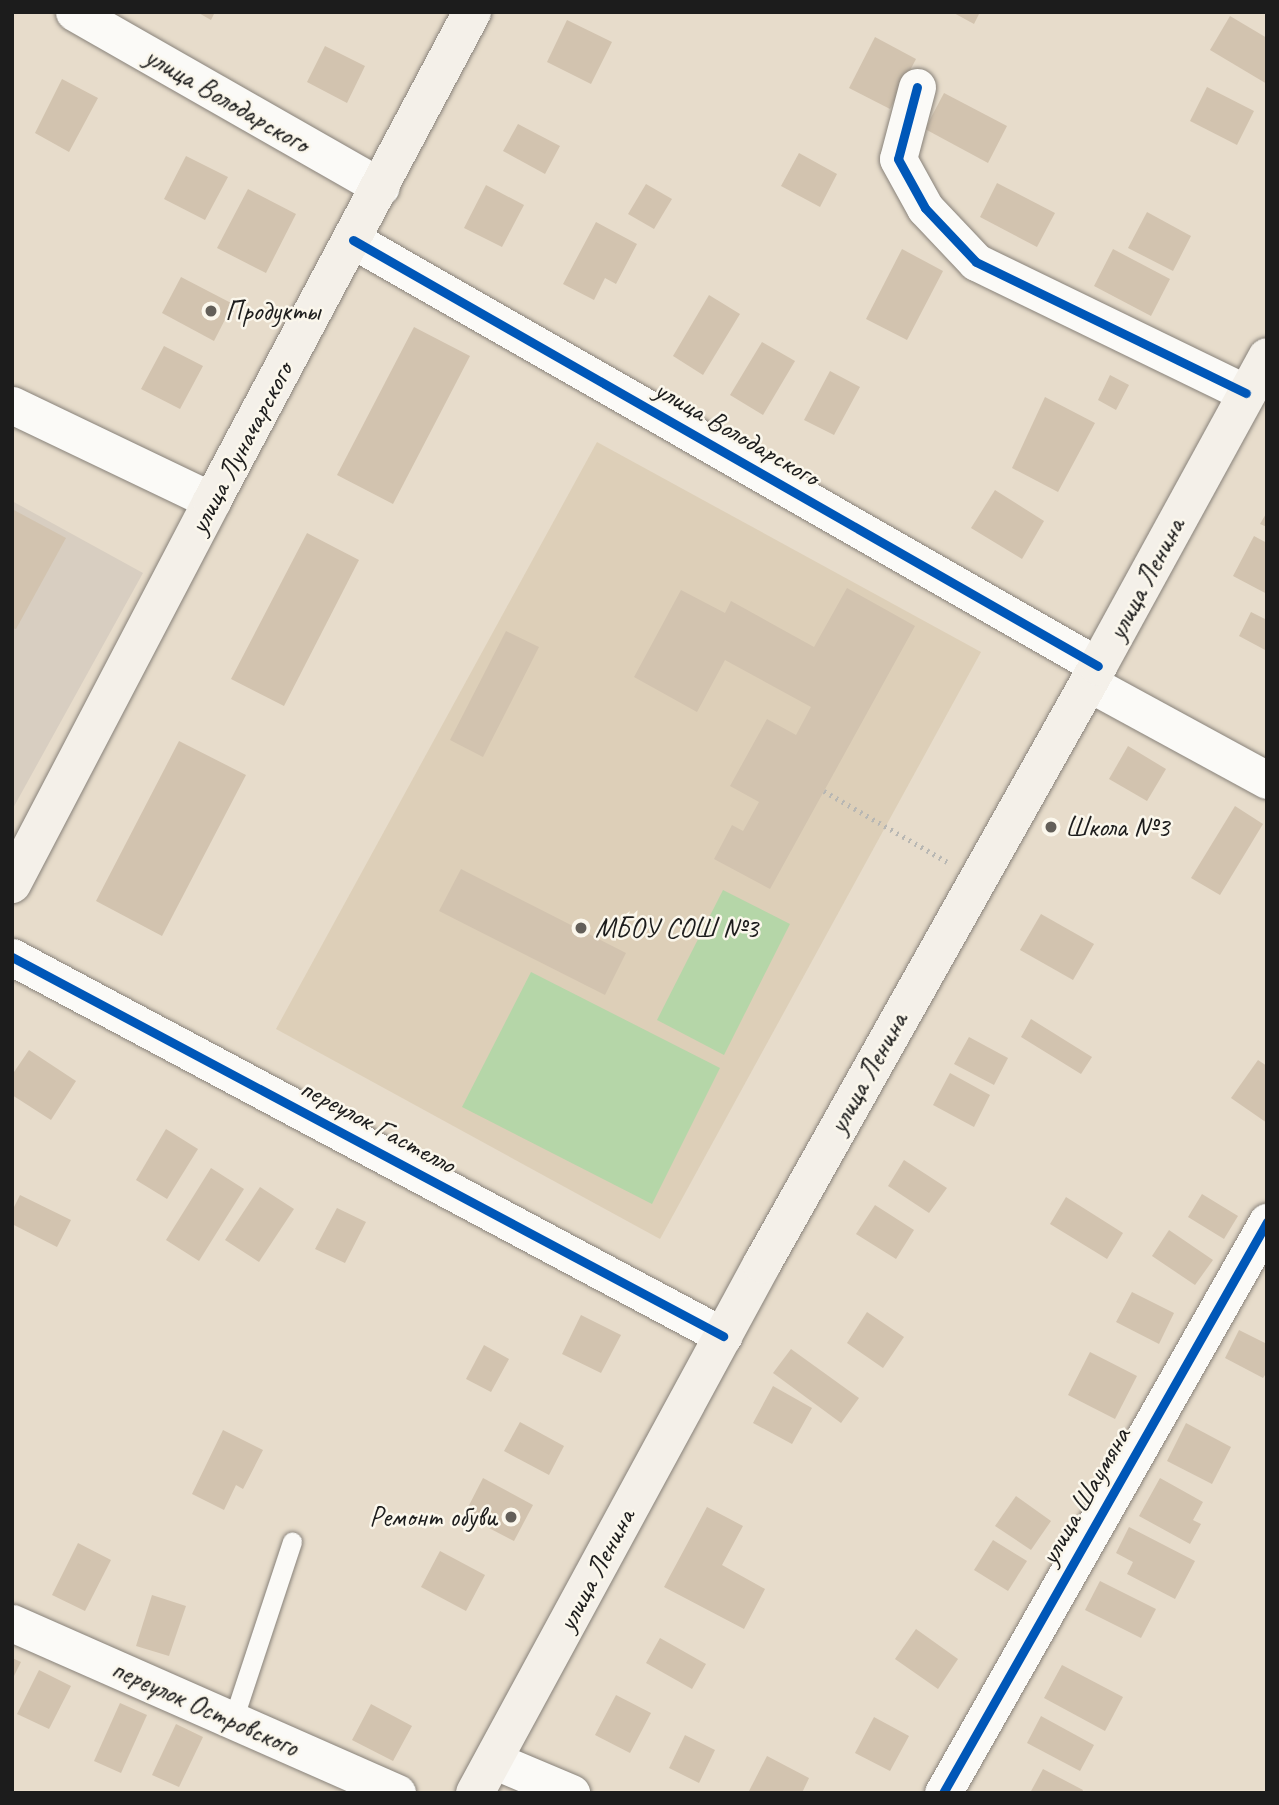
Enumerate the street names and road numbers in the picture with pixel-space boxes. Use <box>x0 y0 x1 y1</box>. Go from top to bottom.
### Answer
street label: улица Володарского <box>140 40 314 160</box>
street label: улица Луначарского <box>182 357 300 539</box>
street label: улица Володарского <box>650 373 824 493</box>
street label: улица Ленина <box>1100 513 1192 645</box>
street label: улица Ленина <box>821 1007 915 1139</box>
street label: переулок Гастелло <box>296 1072 460 1180</box>
street label: улица Шаумяна <box>1032 1421 1138 1571</box>
street label: улица Ленина <box>550 1504 642 1636</box>
street label: переулок Островского <box>106 1652 304 1764</box>

